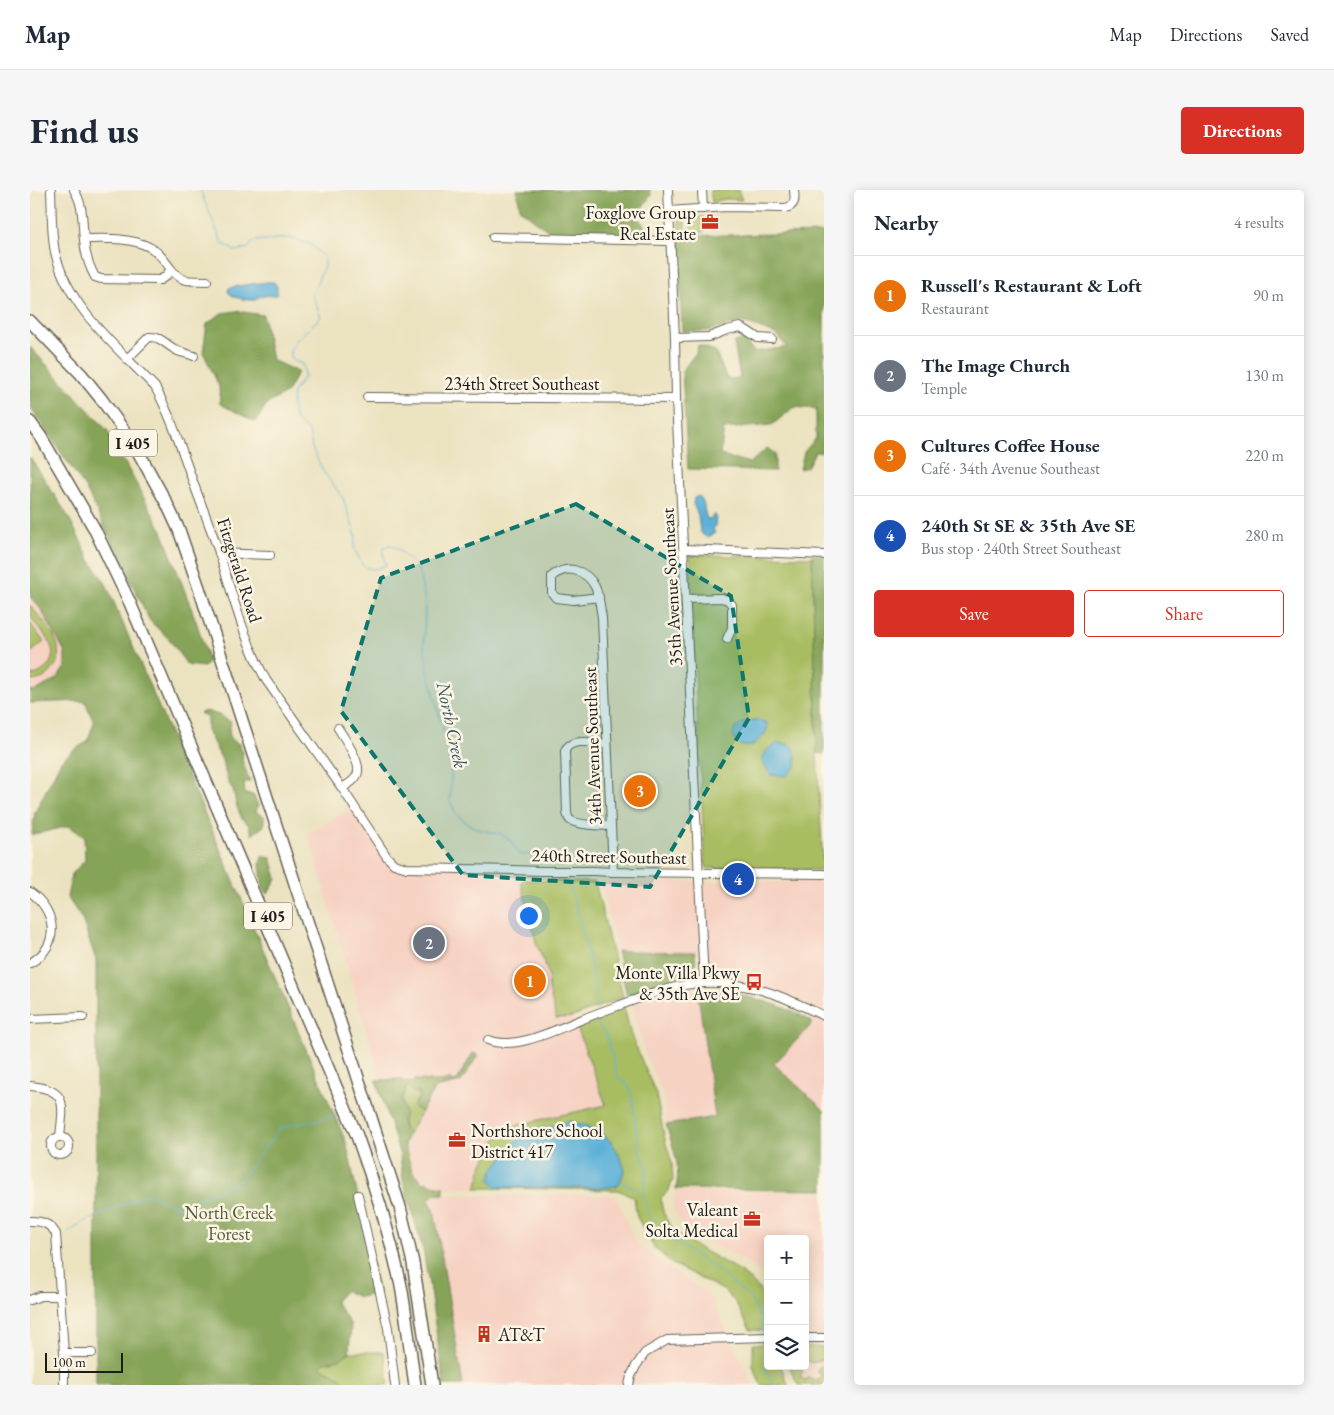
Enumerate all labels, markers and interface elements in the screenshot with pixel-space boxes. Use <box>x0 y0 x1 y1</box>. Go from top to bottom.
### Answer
text: Map <box>25 19 70 50</box>
text: Map <box>1110 23 1142 46</box>
text: Directions <box>1170 23 1242 46</box>
text: Saved <box>1270 23 1309 46</box>
button: Directions <box>1181 107 1304 154</box>
text: Find us <box>30 108 139 153</box>
place label: Foxglove Group Real Estate <box>586 201 696 245</box>
text: Nearby <box>874 209 938 236</box>
office icon: Foxglove Group Real Estate <box>700 212 720 232</box>
text: 4 results <box>1234 212 1284 233</box>
text: Russell's Restaurant & Loft <box>921 273 1142 298</box>
text: 1 <box>886 285 894 306</box>
text: 90 m <box>1253 285 1284 306</box>
text: Restaurant <box>921 298 989 319</box>
text: The Image Church <box>921 353 1070 378</box>
text: 2 <box>886 365 894 386</box>
text: 130 m <box>1245 365 1284 386</box>
street label: 234th Street Southeast <box>445 372 600 395</box>
text: Temple <box>921 378 967 399</box>
road number: I 405 <box>109 430 157 456</box>
text: Cultures Coffee House <box>921 433 1100 458</box>
text: 3 <box>886 445 894 466</box>
text: 220 m <box>1245 445 1284 466</box>
text: Café · 34th Avenue Southeast <box>921 458 1100 479</box>
street label: 35th Avenue Southeast <box>655 507 687 667</box>
text: 240th St SE & 35th Ave SE <box>921 513 1135 538</box>
street label: Fitzgerald Road <box>212 515 268 626</box>
text: 4 <box>886 525 894 546</box>
text: 280 m <box>1245 525 1284 546</box>
text: Bus stop · 240th Street Southeast <box>921 538 1121 559</box>
button: Save <box>874 590 1074 637</box>
button: Share <box>1084 590 1284 637</box>
street label: 34th Avenue Southeast <box>578 666 606 826</box>
water label: North Creek <box>430 679 473 771</box>
pin: 3 <box>624 772 656 810</box>
street label: 240th Street Southeast <box>531 843 687 869</box>
pin: 4 <box>722 860 754 898</box>
road number: I 405 <box>244 902 292 929</box>
your location <box>516 903 542 929</box>
pin: 2 <box>413 924 445 962</box>
place label: Monte Villa Pkwy & 35th Ave SE <box>615 961 740 1005</box>
pin: 1 <box>514 962 546 1000</box>
bus stop icon: Monte Villa Pkwy & 35th Ave SE <box>744 972 764 992</box>
place label: Northshore School District 417 <box>471 1119 603 1163</box>
office icon: Northshore School District 417 <box>447 1130 467 1150</box>
place label: Valeant Solta Medical <box>645 1198 738 1242</box>
park label: North Creek Forest <box>185 1201 274 1245</box>
office icon: Valeant Solta Medical <box>742 1209 762 1229</box>
map controls <box>764 1235 809 1370</box>
button: + <box>764 1235 809 1280</box>
button: − <box>764 1280 809 1325</box>
place label: AT&T <box>497 1323 545 1346</box>
building icon: AT&T <box>474 1324 494 1344</box>
button: layers <box>764 1325 809 1370</box>
scale bar <box>45 1350 122 1373</box>
text: 100 m <box>52 1353 86 1371</box>

